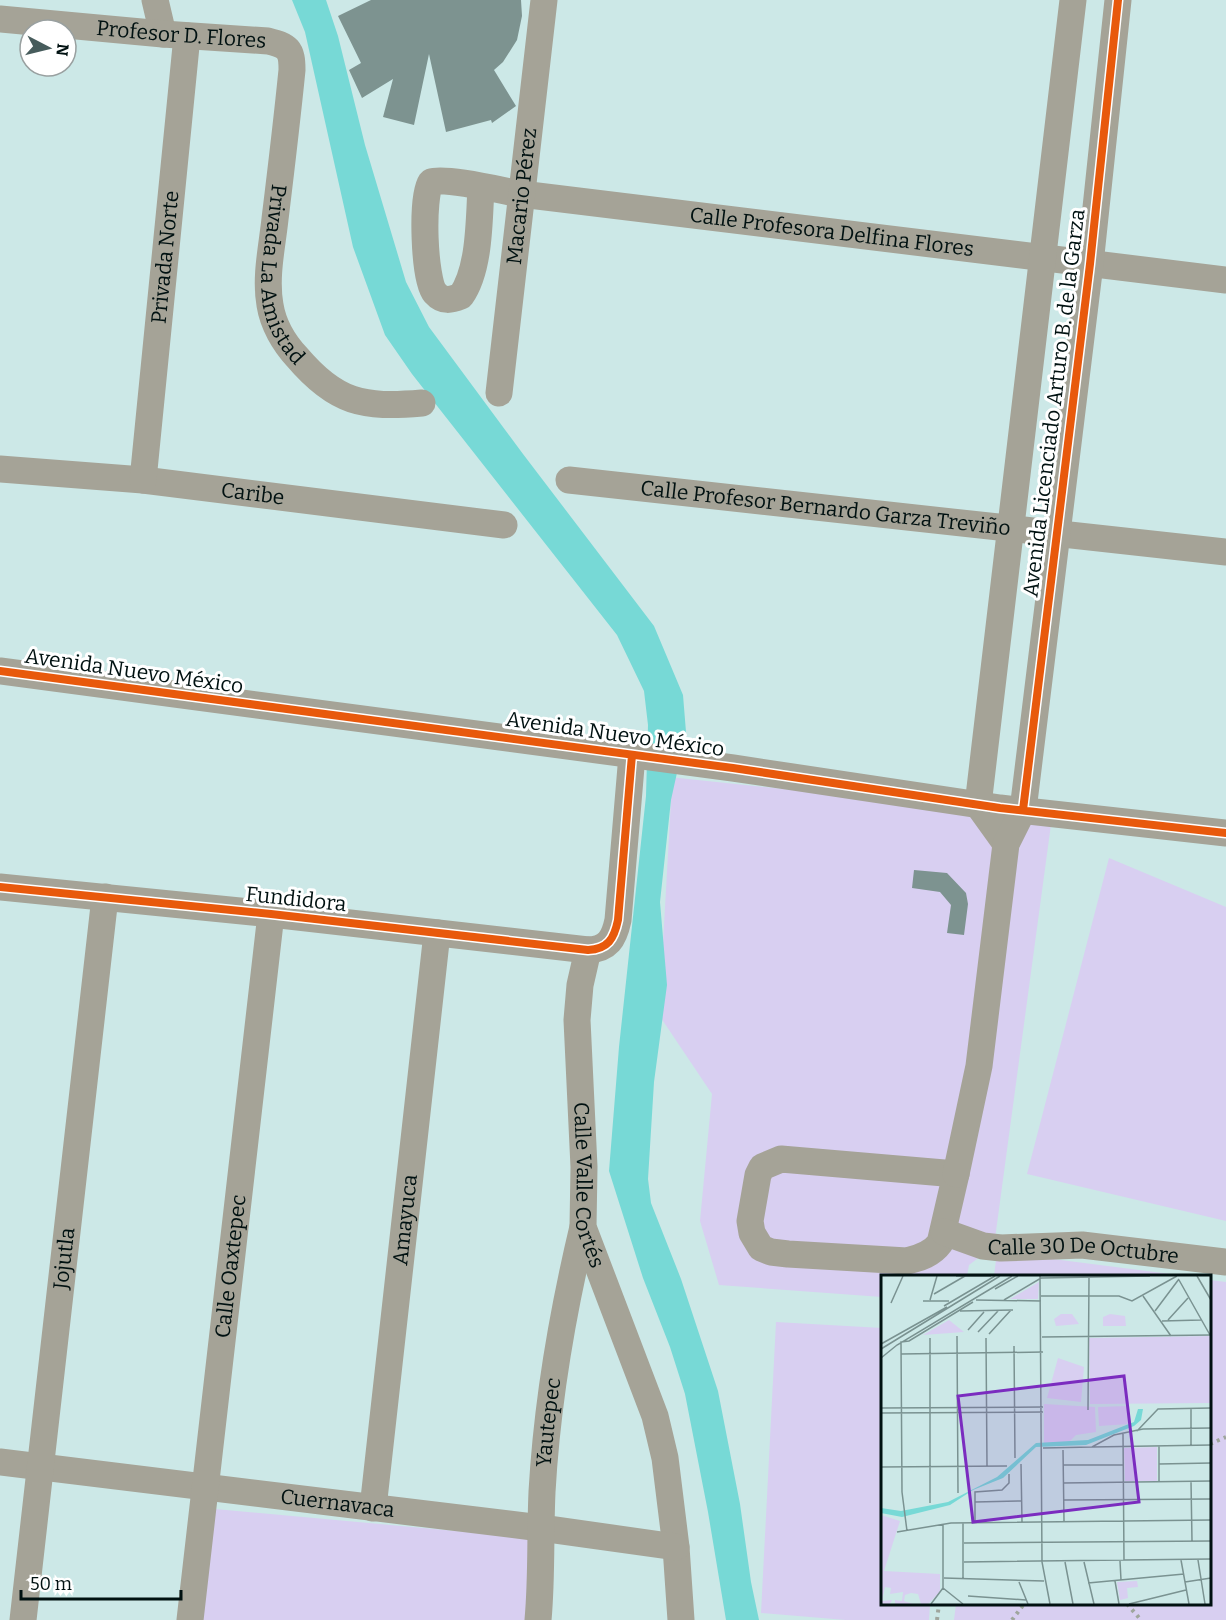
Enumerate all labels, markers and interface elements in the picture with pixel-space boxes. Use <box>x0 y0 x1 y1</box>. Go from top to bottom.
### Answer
street label: Profesor D. Flores <box>95 15 267 54</box>
north arrow <box>18 18 78 78</box>
text: N <box>52 42 73 57</box>
street label: Macario Pérez <box>501 127 542 266</box>
street label: Privada La Amistad <box>255 183 310 370</box>
street label: Privada Norte <box>146 189 185 325</box>
street label: Calle Profesora Delfina Flores <box>688 202 975 262</box>
street label: Avenida Licenciado Arturo B. de la Garza <box>1017 207 1091 598</box>
street label: Calle Profesor Bernardo Garza Treviño <box>639 475 1012 541</box>
street label: Caribe <box>220 477 286 511</box>
street label: Avenida Nuevo México <box>23 643 245 699</box>
street label: Avenida Nuevo México <box>504 706 726 762</box>
street label: Fundidora <box>244 881 348 917</box>
street label: Calle Valle Cortés <box>568 1101 610 1272</box>
street label: Amayuca <box>387 1172 423 1267</box>
street label: Calle Oaxtepec <box>209 1193 252 1339</box>
street label: Jojutla <box>47 1226 80 1292</box>
street label: Calle 30 De Octubre <box>986 1232 1180 1269</box>
inset map <box>881 1275 1211 1605</box>
street label: Yautepec <box>531 1376 566 1468</box>
street label: Cuernavaca <box>279 1483 397 1523</box>
scale bar <box>21 1563 182 1601</box>
text: 50 m <box>30 1573 72 1595</box>

